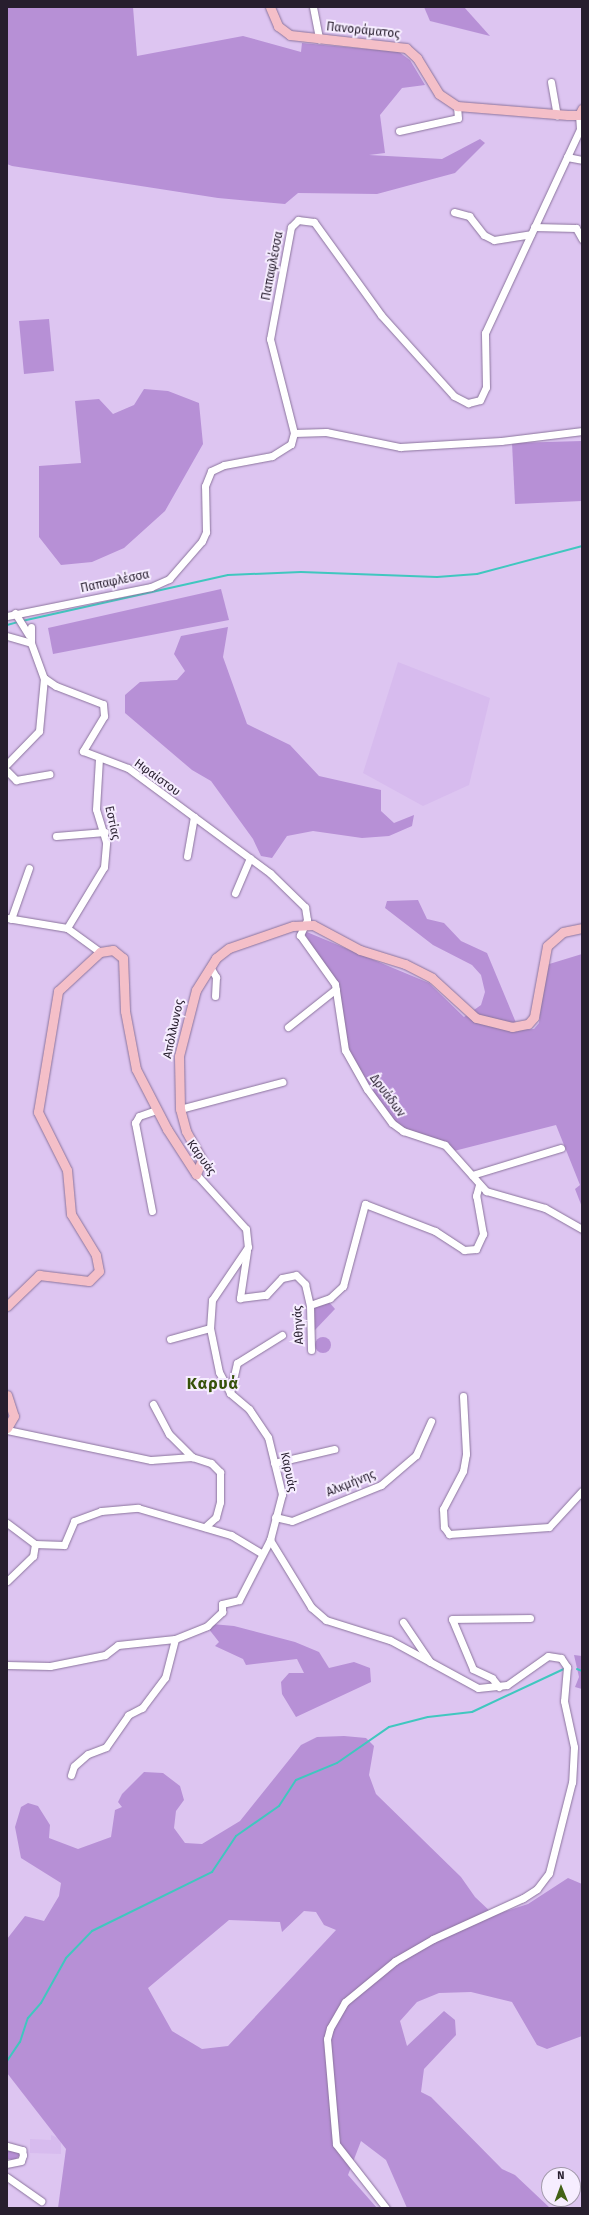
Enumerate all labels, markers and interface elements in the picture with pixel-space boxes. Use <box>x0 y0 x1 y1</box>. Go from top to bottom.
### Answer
street label: Πανοράματος <box>326 20 400 42</box>
street label: Παπαφλέσσα <box>259 230 287 302</box>
street label: Παπαφλέσσα <box>79 568 151 596</box>
street label: Ηφαίστου <box>131 756 183 800</box>
street label: Εστίας <box>101 805 123 841</box>
street label: Απόλλωνος <box>161 998 187 1060</box>
street label: Δρυάδων <box>366 1072 408 1120</box>
street label: Καρυάς <box>183 1137 219 1179</box>
street label: Αθηνάς <box>291 1305 307 1345</box>
district label: Καρυά <box>187 1374 239 1394</box>
street label: Καρυάς <box>277 1451 299 1493</box>
street label: Αλκμήνης <box>324 1468 378 1500</box>
north arrow <box>541 2167 581 2207</box>
text: N <box>557 2169 565 2182</box>

